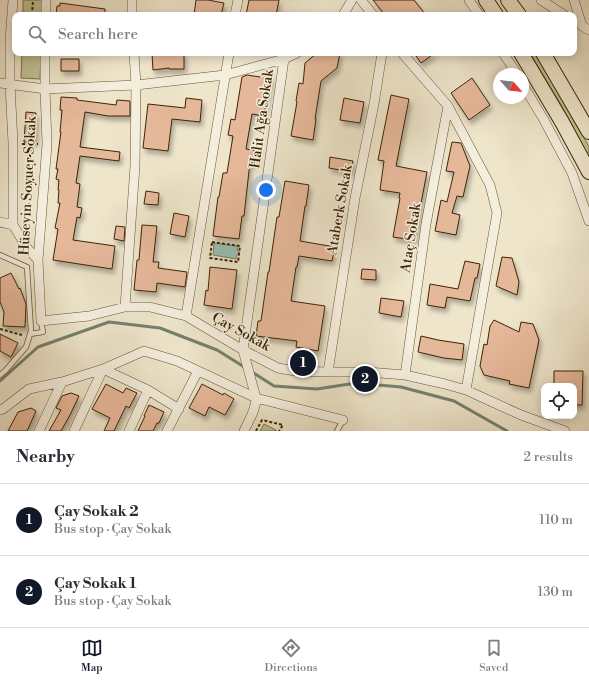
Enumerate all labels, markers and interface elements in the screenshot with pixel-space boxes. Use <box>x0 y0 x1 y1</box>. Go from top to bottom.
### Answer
search box <box>12 12 577 56</box>
icon: search <box>26 23 48 45</box>
text: Search here <box>58 25 138 44</box>
street label: Halit Ağa Sokak <box>246 68 278 170</box>
north arrow <box>493 68 529 104</box>
street label: Hüseyin Soyuer Sokak <box>15 115 41 256</box>
street label: Ataberk Sokak <box>323 163 357 257</box>
your location <box>256 180 276 200</box>
street label: Ataç Sokak <box>396 201 425 275</box>
street label: Çay Sokak <box>208 309 274 356</box>
pin: 1 <box>290 348 316 378</box>
pin: 2 <box>352 364 378 394</box>
map controls <box>541 383 577 419</box>
button: locate <box>541 383 577 419</box>
text: Nearby <box>16 446 75 468</box>
text: 2 results <box>524 449 573 465</box>
text: Çay Sokak 2 <box>54 502 139 521</box>
text: 1 <box>26 512 32 528</box>
text: 110 m <box>539 512 573 528</box>
text: Bus stop · Çay Sokak <box>54 521 171 537</box>
text: Çay Sokak 1 <box>54 574 136 593</box>
text: 2 <box>25 584 33 600</box>
text: 130 m <box>538 584 573 600</box>
text: Bus stop · Çay Sokak <box>54 593 171 609</box>
tab: Map <box>81 637 103 675</box>
tab: Directions <box>265 637 318 675</box>
tab: Saved <box>479 637 508 675</box>

